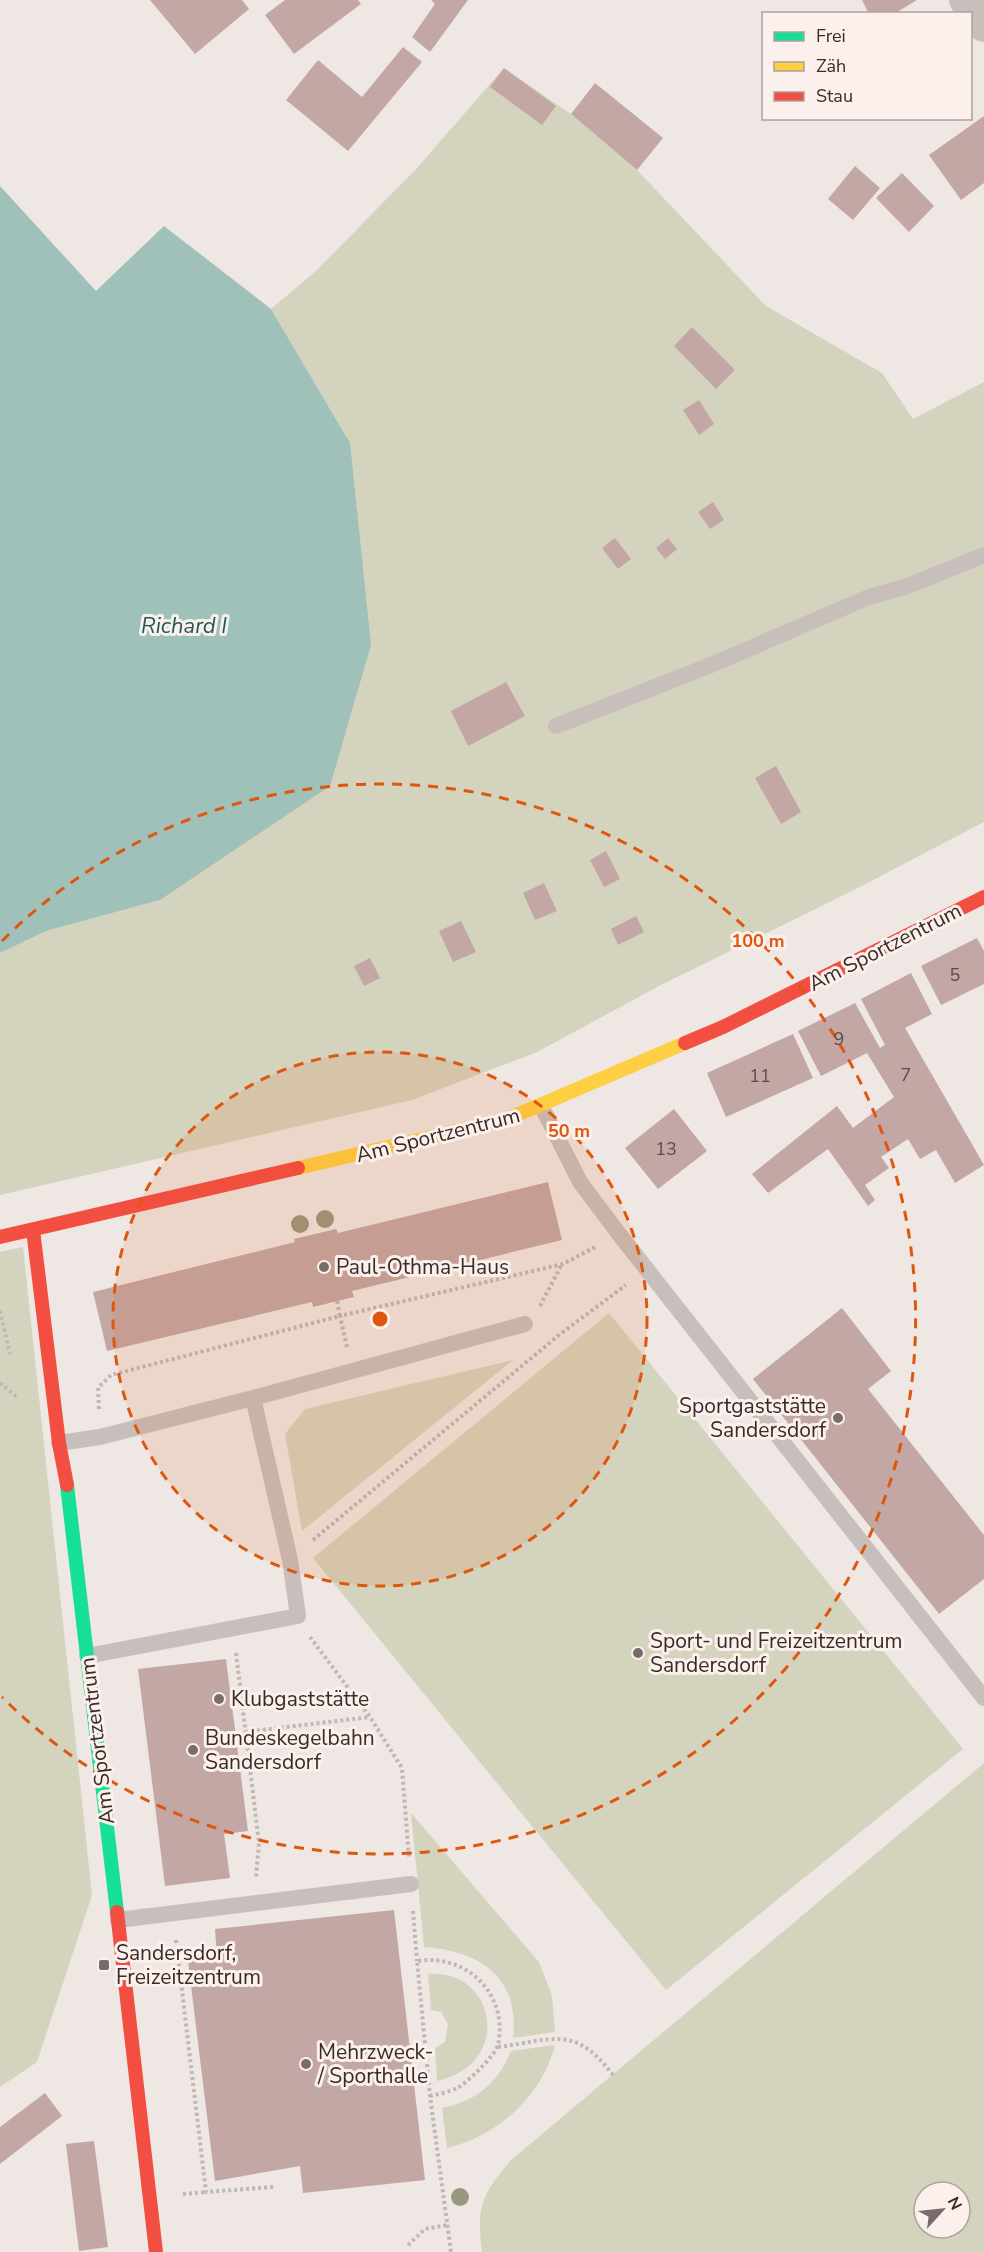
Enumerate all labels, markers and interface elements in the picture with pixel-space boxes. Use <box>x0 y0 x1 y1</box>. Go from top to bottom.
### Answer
legend <box>762 12 972 120</box>
text: Frei <box>816 24 846 48</box>
text: Zäh <box>816 54 846 78</box>
text: Stau <box>816 84 853 108</box>
water label: Richard I <box>141 611 227 641</box>
street label: Am Sportzentrum <box>804 896 966 998</box>
text: 100 m <box>731 929 785 953</box>
house number: 5 <box>950 963 960 987</box>
house number: 9 <box>834 1027 844 1051</box>
house number: 7 <box>901 1063 911 1087</box>
house number: 11 <box>749 1064 771 1088</box>
street label: Am Sportzentrum <box>353 1101 523 1169</box>
text: 50 m <box>548 1119 590 1143</box>
house number: 13 <box>655 1137 677 1161</box>
place label: Paul-Othma-Haus <box>336 1253 509 1281</box>
marker: Paul-Othma-Haus <box>317 1260 331 1274</box>
centre of rings <box>370 1309 390 1329</box>
place label: Sportgaststätte Sandersdorf <box>679 1392 827 1444</box>
marker: Sportgaststätte Sandersdorf <box>831 1411 845 1425</box>
place label: Sport- und Freizeitzentrum Sandersdorf <box>650 1627 903 1679</box>
marker: Sport- und Freizeitzentrum Sandersdorf <box>631 1646 645 1660</box>
street label: Am Sportzentrum <box>73 1656 121 1826</box>
place label: Klubgaststätte <box>231 1685 369 1713</box>
marker: Klubgaststätte <box>212 1692 226 1706</box>
place label: Bundeskegelbahn Sandersdorf <box>205 1724 375 1776</box>
marker: Bundeskegelbahn Sandersdorf <box>186 1743 200 1757</box>
place label: Sandersdorf, Freizeitzentrum <box>116 1939 261 1991</box>
marker: Sandersdorf, Freizeitzentrum <box>97 1958 111 1972</box>
place label: Mehrzweck- / Sporthalle <box>317 2038 433 2090</box>
marker: Mehrzweck- / Sporthalle <box>299 2057 313 2071</box>
north arrow <box>912 2180 972 2240</box>
text: N <box>942 2193 967 2214</box>

